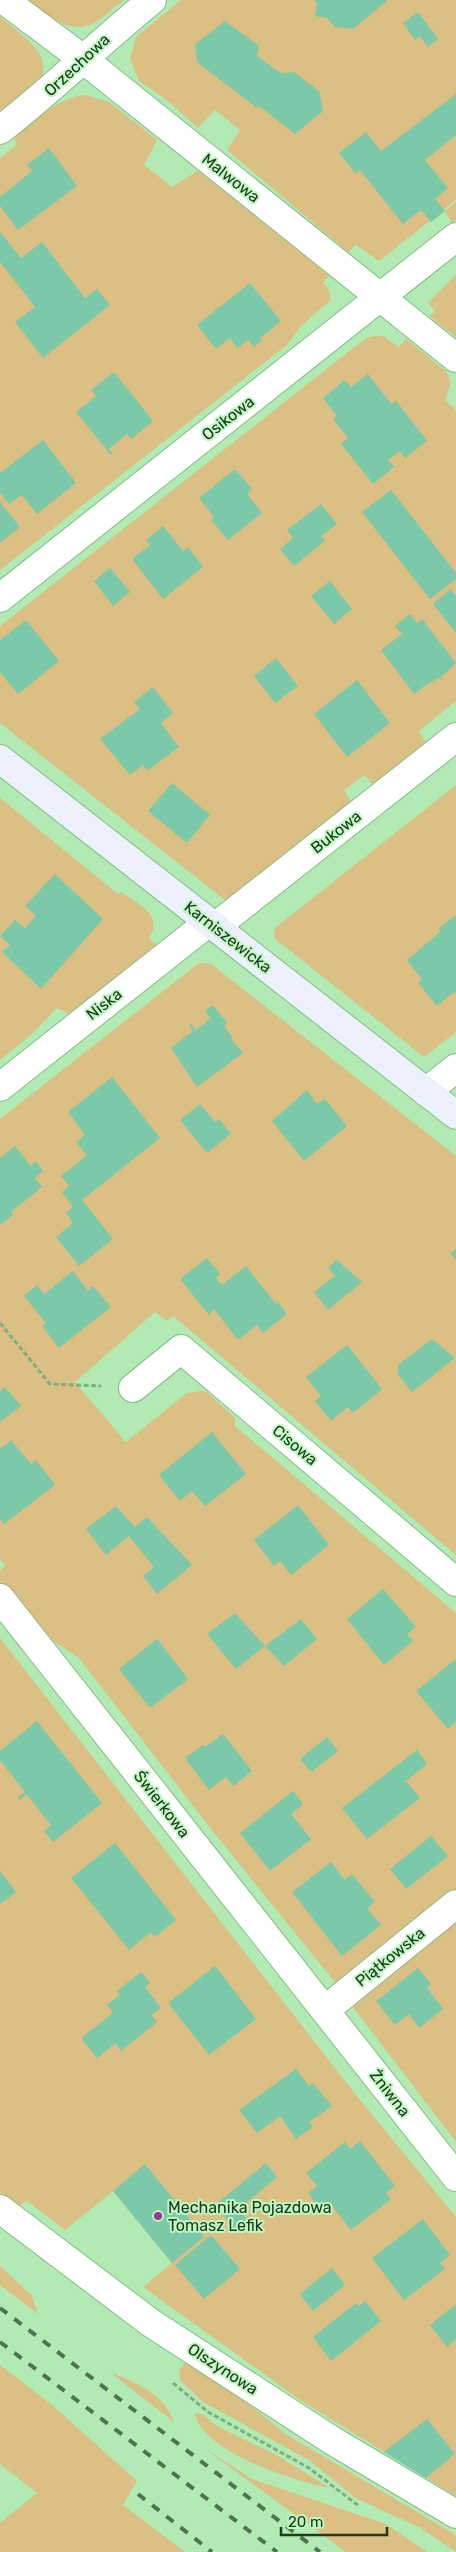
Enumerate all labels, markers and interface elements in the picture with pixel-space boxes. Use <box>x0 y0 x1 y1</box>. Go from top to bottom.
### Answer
street label: Orzechowa <box>40 30 114 100</box>
street label: Malwowa <box>198 149 264 207</box>
street label: Osikowa <box>198 392 258 444</box>
street label: Bukowa <box>307 806 365 858</box>
street label: Karniszewicka <box>181 897 275 977</box>
street label: Niska <box>82 984 126 1024</box>
street label: Cisowa <box>269 1421 321 1469</box>
street label: Świerkowa <box>130 1766 195 1841</box>
street label: Piątkowska <box>351 1923 429 1991</box>
street label: Żniwna <box>366 2066 414 2120</box>
place label: Mechanika Pojazdowa Tomasz Lefik <box>168 2198 332 2235</box>
marker: Mechanika Pojazdowa Tomasz Lefik <box>152 2210 164 2222</box>
street label: Olszynowa <box>184 2339 262 2399</box>
scale bar <box>281 2504 387 2536</box>
text: 20 m <box>288 2513 323 2531</box>

